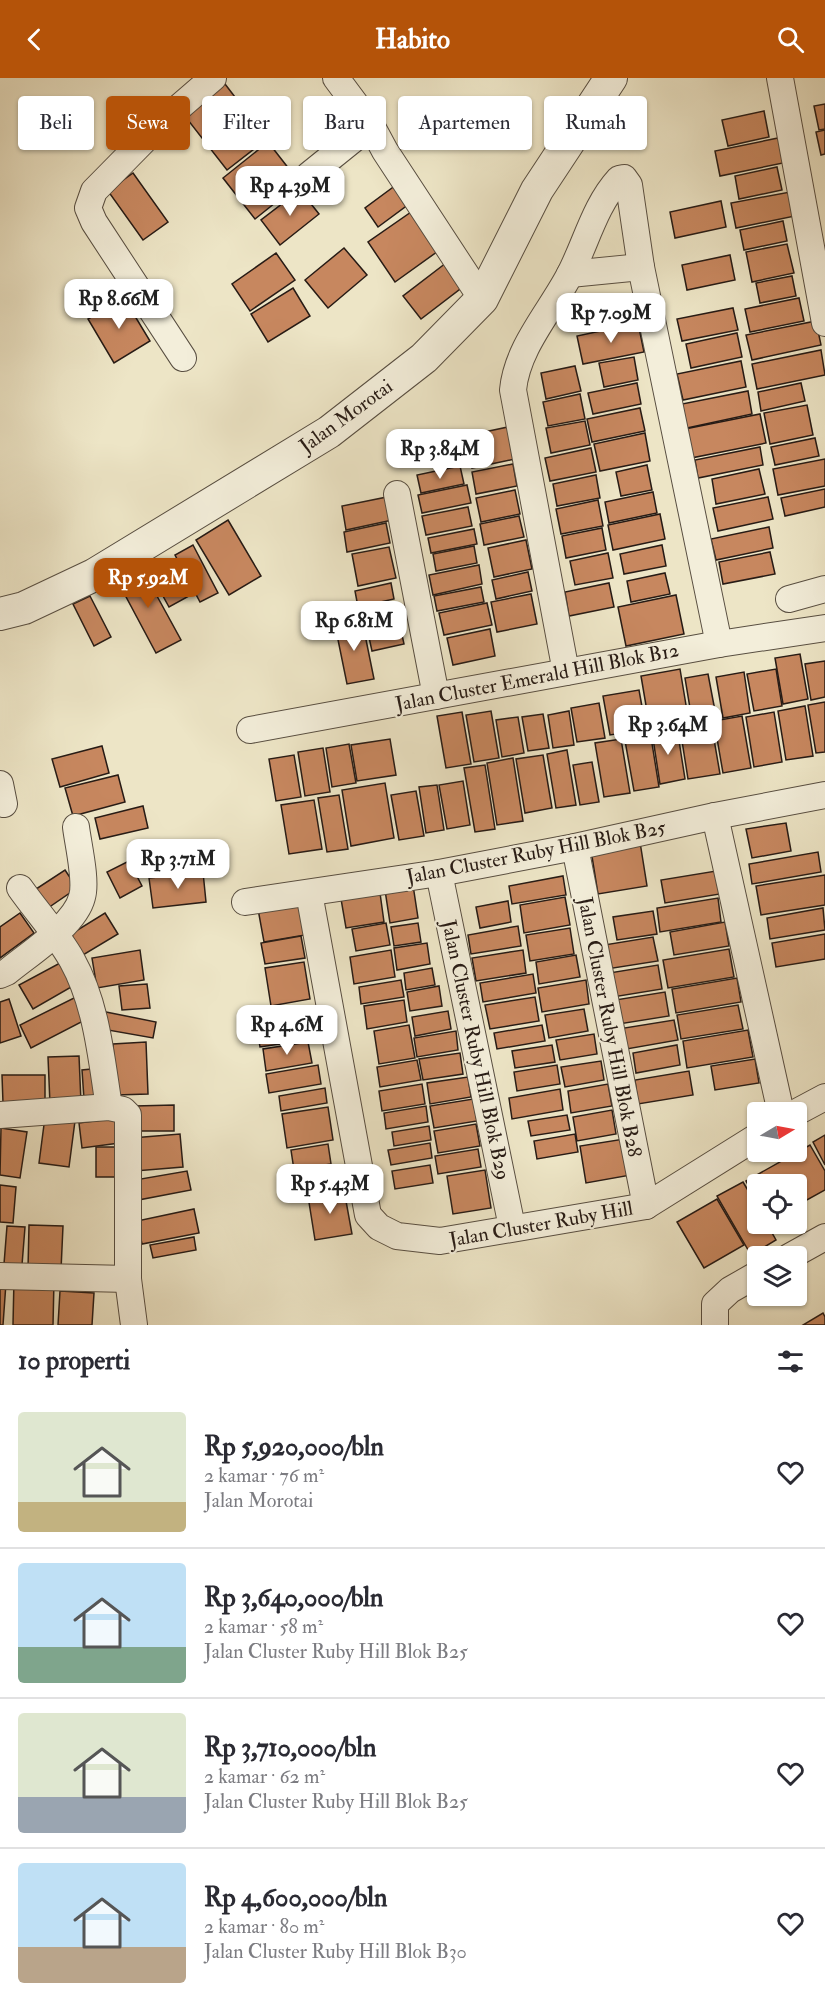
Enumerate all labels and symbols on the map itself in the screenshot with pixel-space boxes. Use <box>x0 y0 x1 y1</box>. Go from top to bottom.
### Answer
pin: Rp 4.39M <box>228 166 352 217</box>
pin: Rp 8.66M <box>57 279 181 330</box>
pin: Rp 7.09M <box>549 293 673 344</box>
street label: Jalan Morotai <box>294 374 398 459</box>
pin: Rp 3.84M <box>378 429 502 480</box>
pin: Rp 5.92M <box>86 558 210 609</box>
pin: Rp 6.81M <box>292 601 416 652</box>
street label: Jalan Cluster Emerald Hill Blok B12 <box>392 637 681 717</box>
pin: Rp 3.64M <box>606 705 730 756</box>
street label: Jalan Cluster Ruby Hill Blok B25 <box>403 815 668 890</box>
pin: Rp 3.71M <box>116 839 240 890</box>
street label: Jalan Cluster Ruby Hill Blok B28 <box>572 894 648 1159</box>
street label: Jalan Cluster Ruby Hill Blok B29 <box>436 917 516 1182</box>
pin: Rp 4.6M <box>232 1005 342 1056</box>
north arrow <box>747 1102 807 1162</box>
pin: Rp 5.43M <box>268 1164 392 1215</box>
street label: Jalan Cluster Ruby Hill <box>446 1196 635 1253</box>

